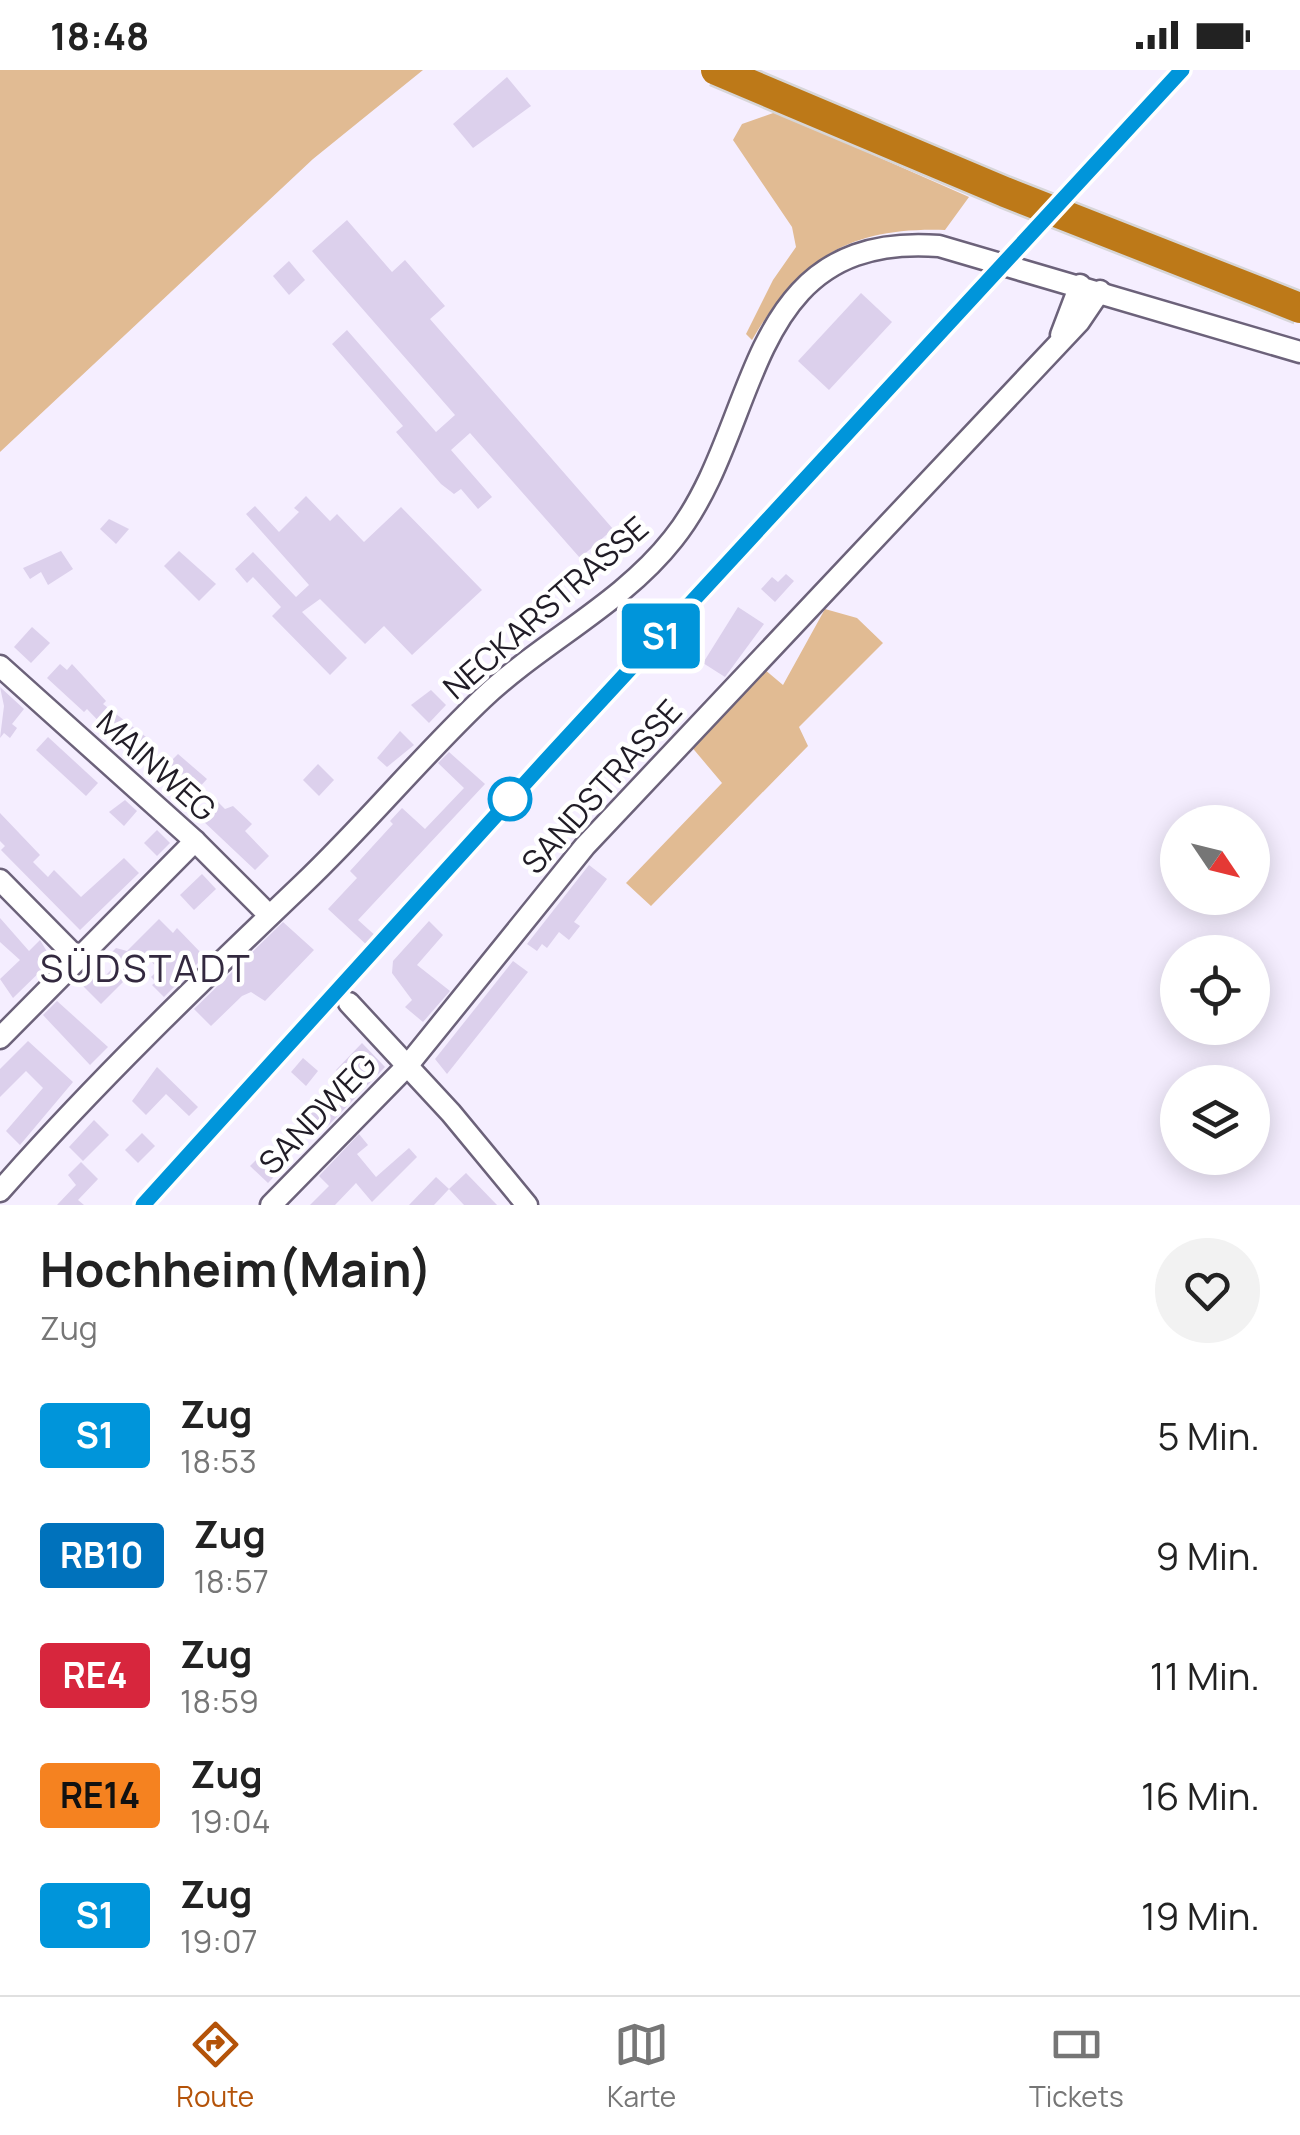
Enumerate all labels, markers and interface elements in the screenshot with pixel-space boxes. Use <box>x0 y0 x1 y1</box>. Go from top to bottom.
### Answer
text: 18:48 <box>50 9 149 61</box>
street label: NECKARSTRASSE <box>433 506 657 709</box>
line badge: S1 <box>616 604 706 668</box>
text: S1 <box>642 612 680 660</box>
street label: SANDSTRASSE <box>511 690 691 883</box>
street label: MAINWEG <box>88 700 226 831</box>
unlabelled marker <box>489 778 531 820</box>
north arrow <box>1160 805 1270 915</box>
map controls <box>1160 805 1270 1175</box>
button: locate <box>1160 935 1270 1045</box>
district label: SÜDSTADT <box>40 941 252 993</box>
street label: SANDWEG <box>249 1043 386 1183</box>
button: layers <box>1160 1065 1270 1175</box>
text: Hochheim(Main) <box>40 1236 432 1301</box>
button: heart <box>1155 1238 1260 1343</box>
text: Zug <box>40 1306 98 1350</box>
text: Zug <box>180 1387 252 1439</box>
text: 5 Min. <box>1157 1409 1260 1461</box>
text: S1 <box>76 1411 114 1459</box>
text: 18:53 <box>180 1439 257 1483</box>
text: Zug <box>194 1507 266 1559</box>
text: 9 Min. <box>1156 1529 1260 1581</box>
text: RB10 <box>60 1531 144 1579</box>
text: 18:57 <box>194 1559 269 1603</box>
text: Zug <box>180 1627 252 1679</box>
text: 11 Min. <box>1150 1649 1260 1701</box>
text: RE4 <box>63 1651 127 1699</box>
text: 18:59 <box>180 1679 259 1723</box>
text: Zug <box>190 1747 263 1799</box>
text: 16 Min. <box>1141 1769 1260 1821</box>
text: RE14 <box>60 1771 140 1819</box>
text: 19:04 <box>190 1799 271 1843</box>
text: Zug <box>180 1867 252 1919</box>
text: 19 Min. <box>1141 1889 1260 1941</box>
text: S1 <box>76 1891 114 1939</box>
text: 19:07 <box>180 1919 258 1963</box>
tab: Route <box>176 2017 254 2115</box>
tab: Karte <box>607 2017 676 2115</box>
tab: Tickets <box>1029 2017 1124 2115</box>

